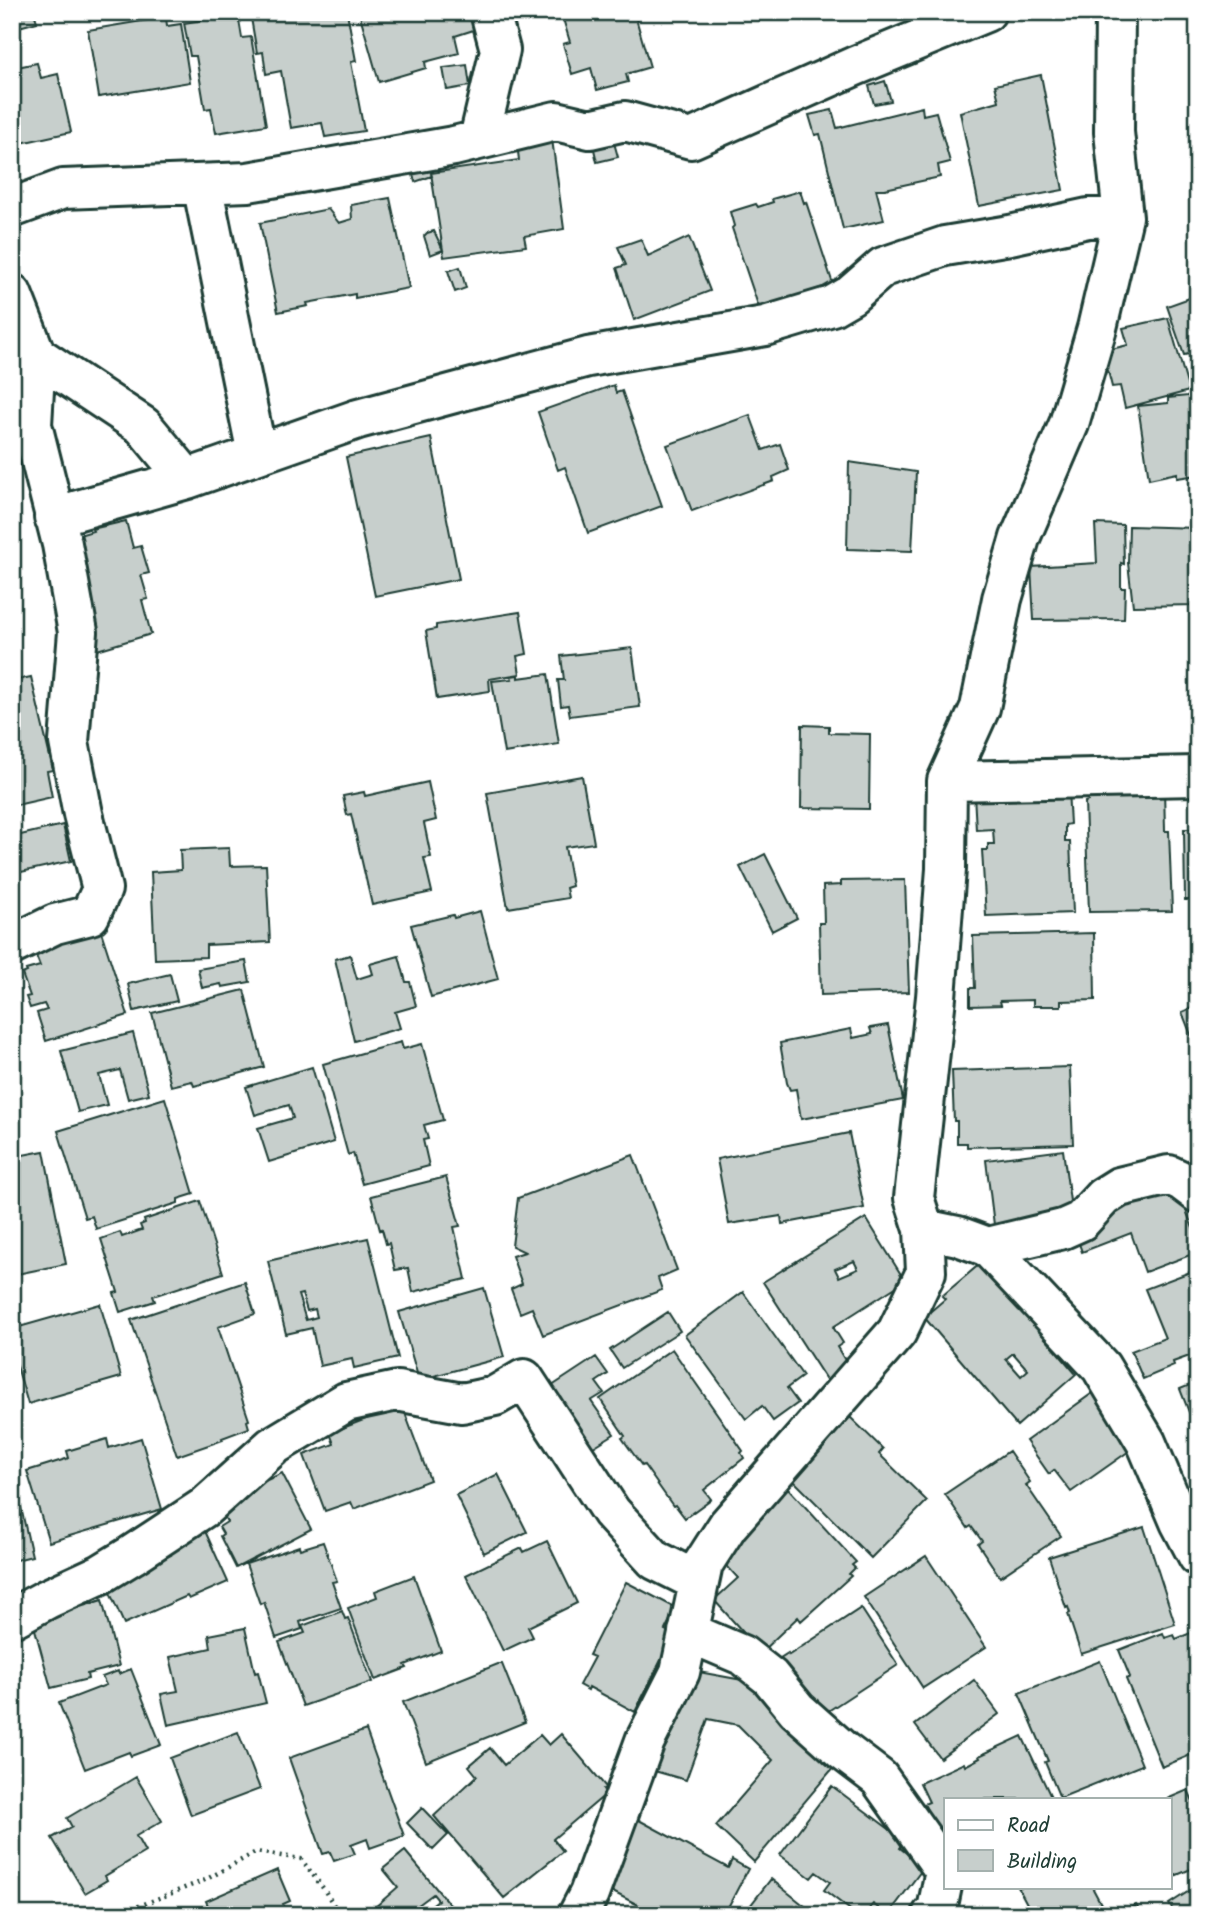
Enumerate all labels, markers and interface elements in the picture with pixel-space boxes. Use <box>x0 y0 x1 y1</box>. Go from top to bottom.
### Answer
legend <box>944 1798 1172 1888</box>
text: Road <box>1007 1810 1050 1843</box>
text: Building <box>1007 1846 1077 1879</box>

